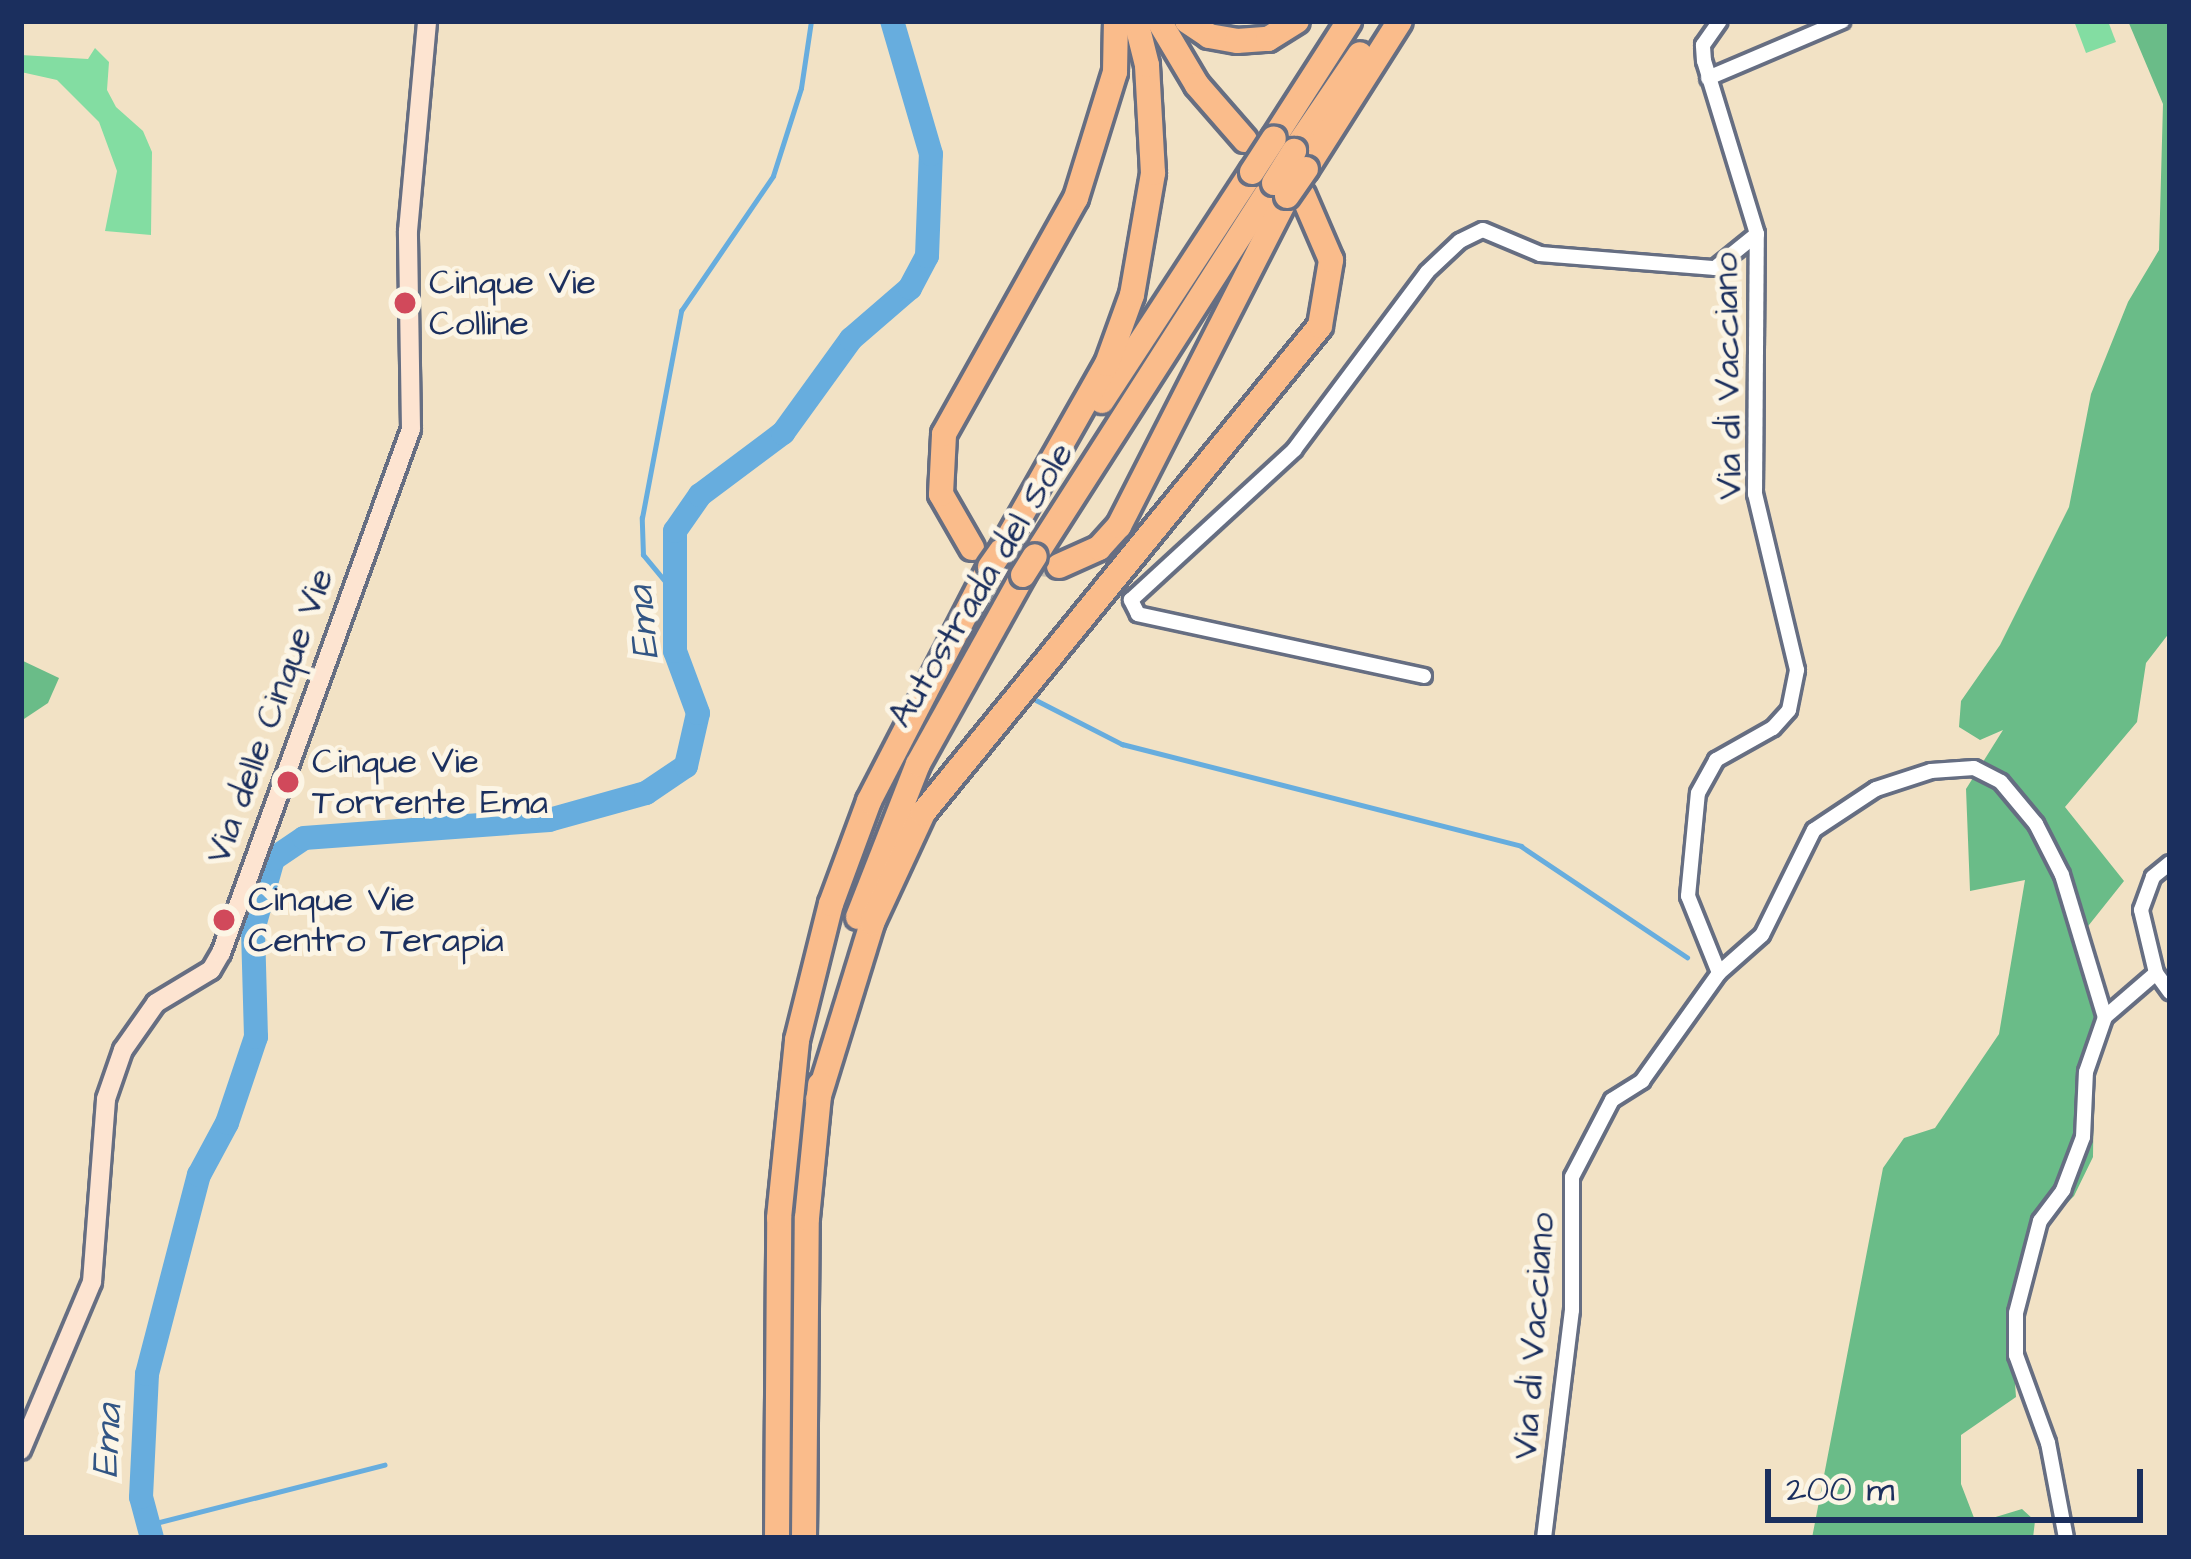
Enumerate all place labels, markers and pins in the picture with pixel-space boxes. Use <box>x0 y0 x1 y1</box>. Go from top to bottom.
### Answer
place label: Cinque Vie Colline <box>429 260 596 345</box>
marker: Cinque Vie Colline <box>392 290 418 316</box>
place label: Cinque Vie Torrente Ema <box>312 739 548 824</box>
marker: Cinque Vie Torrente Ema <box>275 769 301 795</box>
place label: Cinque Vie Centro Terapia <box>248 877 504 962</box>
marker: Cinque Vie Centro Terapia <box>211 907 237 933</box>

